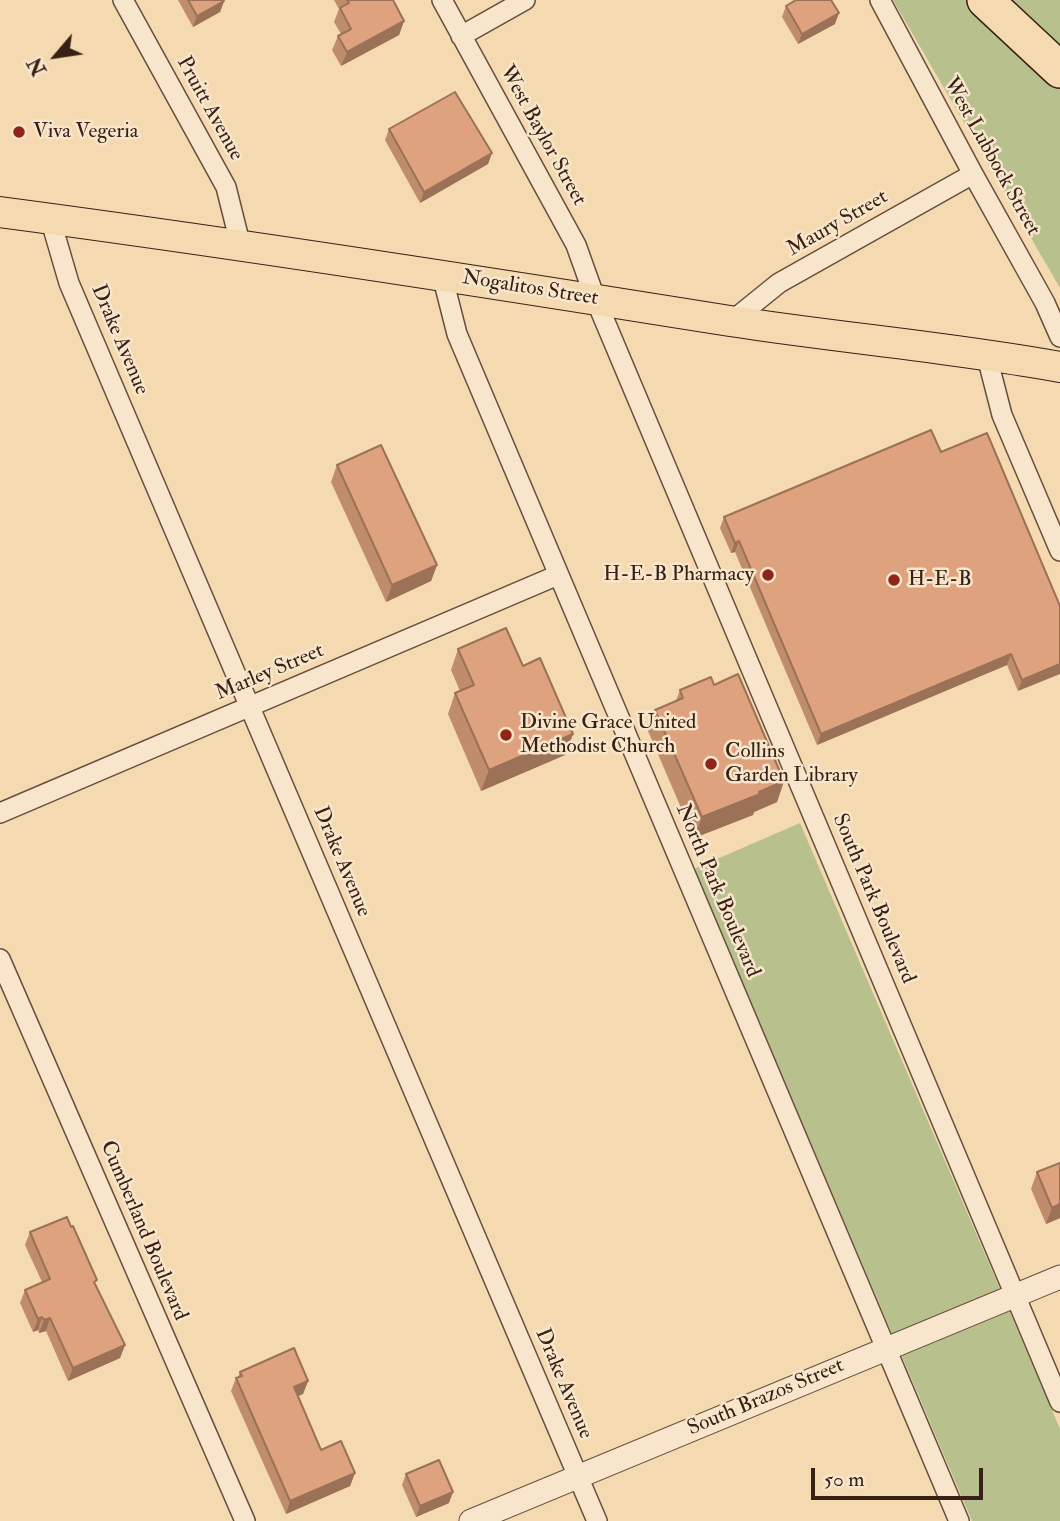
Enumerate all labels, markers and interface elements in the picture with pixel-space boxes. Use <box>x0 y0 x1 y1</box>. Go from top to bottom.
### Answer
north arrow <box>21 21 91 91</box>
text: N <box>23 53 52 79</box>
street label: Pruitt Avenue <box>170 53 248 165</box>
street label: West Baylor Street <box>493 62 591 210</box>
street label: West Lubbock Street <box>937 73 1045 241</box>
place label: Viva Vegeria <box>33 119 138 145</box>
marker: Viva Vegeria <box>11 124 27 140</box>
street label: Maury Street <box>783 185 893 263</box>
street label: Nogalitos Street <box>460 266 600 312</box>
street label: Drake Avenue <box>84 281 154 399</box>
place label: H-E-B Pharmacy <box>603 562 754 588</box>
marker: H-E-B Pharmacy <box>760 567 776 583</box>
place label: H-E-B <box>908 567 972 593</box>
marker: H-E-B <box>886 572 902 588</box>
street label: Marley Street <box>212 639 328 707</box>
place label: Divine Grace United Methodist Church <box>520 710 696 760</box>
marker: Divine Grace United Methodist Church <box>498 727 514 743</box>
place label: Collins Garden Library <box>725 739 858 789</box>
marker: Collins Garden Library <box>703 756 719 772</box>
street label: North Park Boulevard <box>669 801 765 981</box>
street label: Drake Avenue <box>306 803 376 921</box>
street label: South Park Boulevard <box>826 810 920 988</box>
street label: Cumberland Boulevard <box>94 1137 192 1325</box>
street label: Drake Avenue <box>528 1325 598 1443</box>
street label: South Brazos Street <box>684 1354 848 1442</box>
scale bar <box>815 1454 986 1498</box>
text: 50 m <box>824 1466 865 1493</box>

